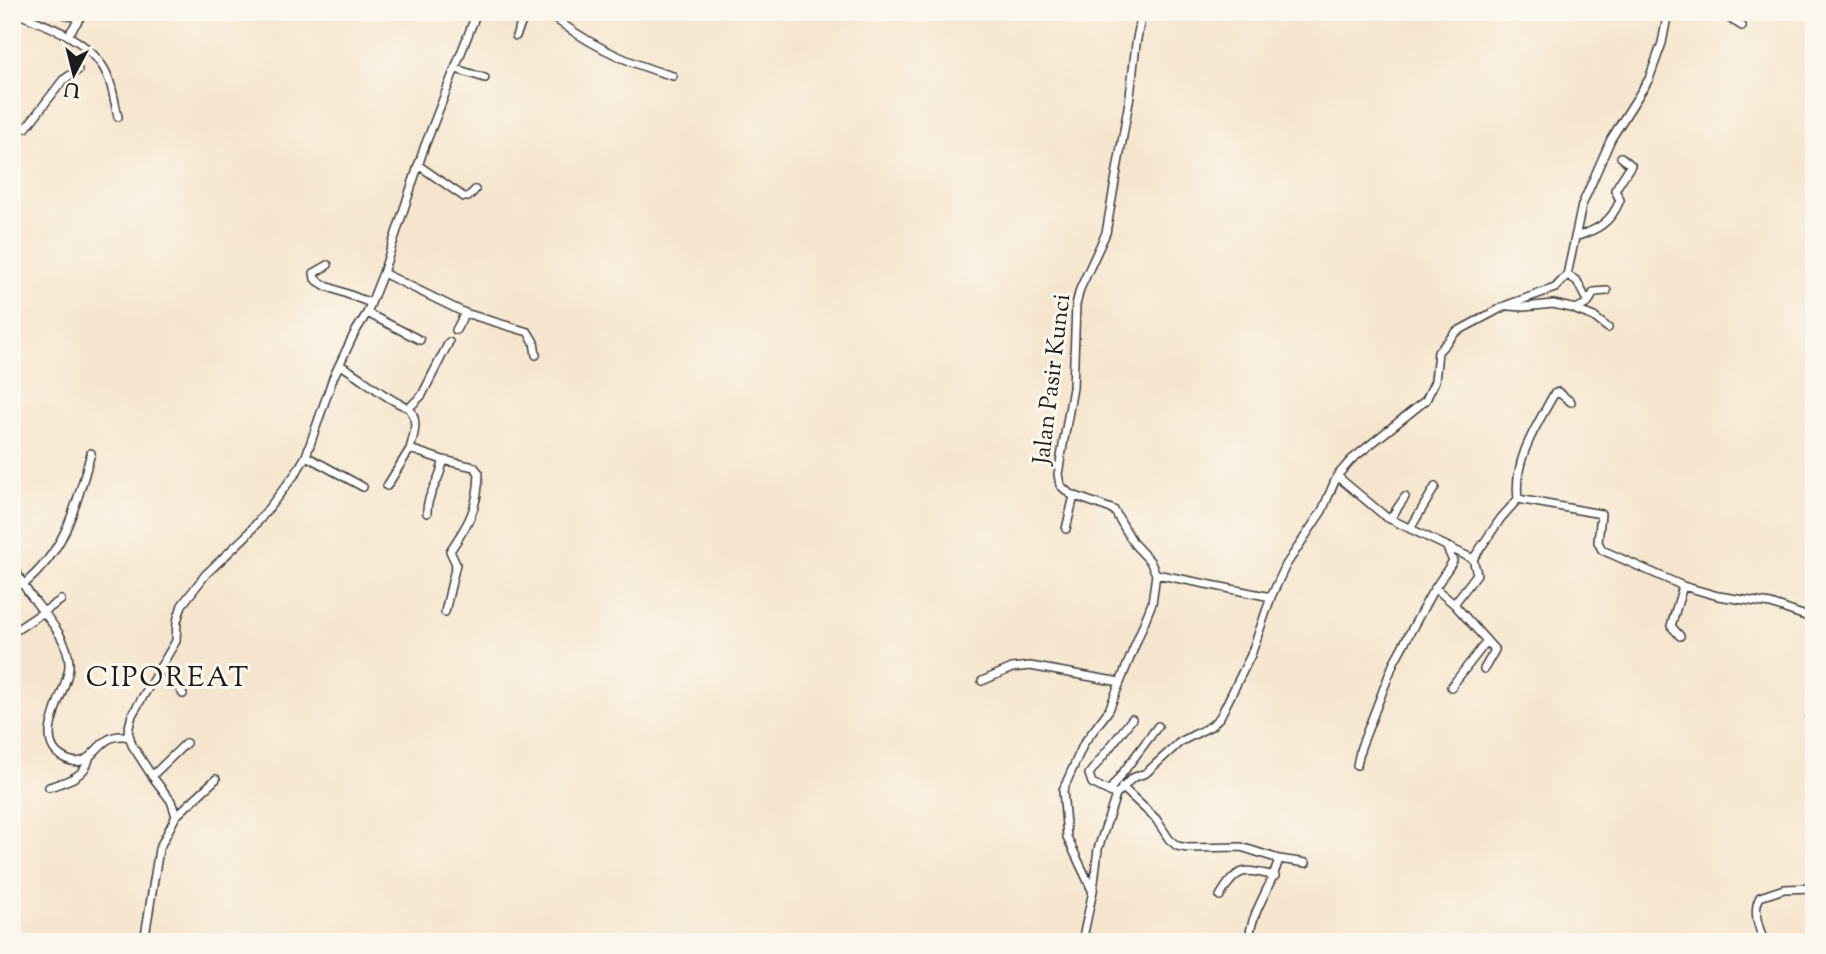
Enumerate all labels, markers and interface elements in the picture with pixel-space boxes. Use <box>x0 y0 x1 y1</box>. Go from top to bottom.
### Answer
north arrow <box>38 38 108 108</box>
text: U <box>62 74 82 103</box>
street label: Jalan Pasir Kunci <box>1025 292 1080 468</box>
district label: CIPOREAT <box>86 659 250 699</box>

